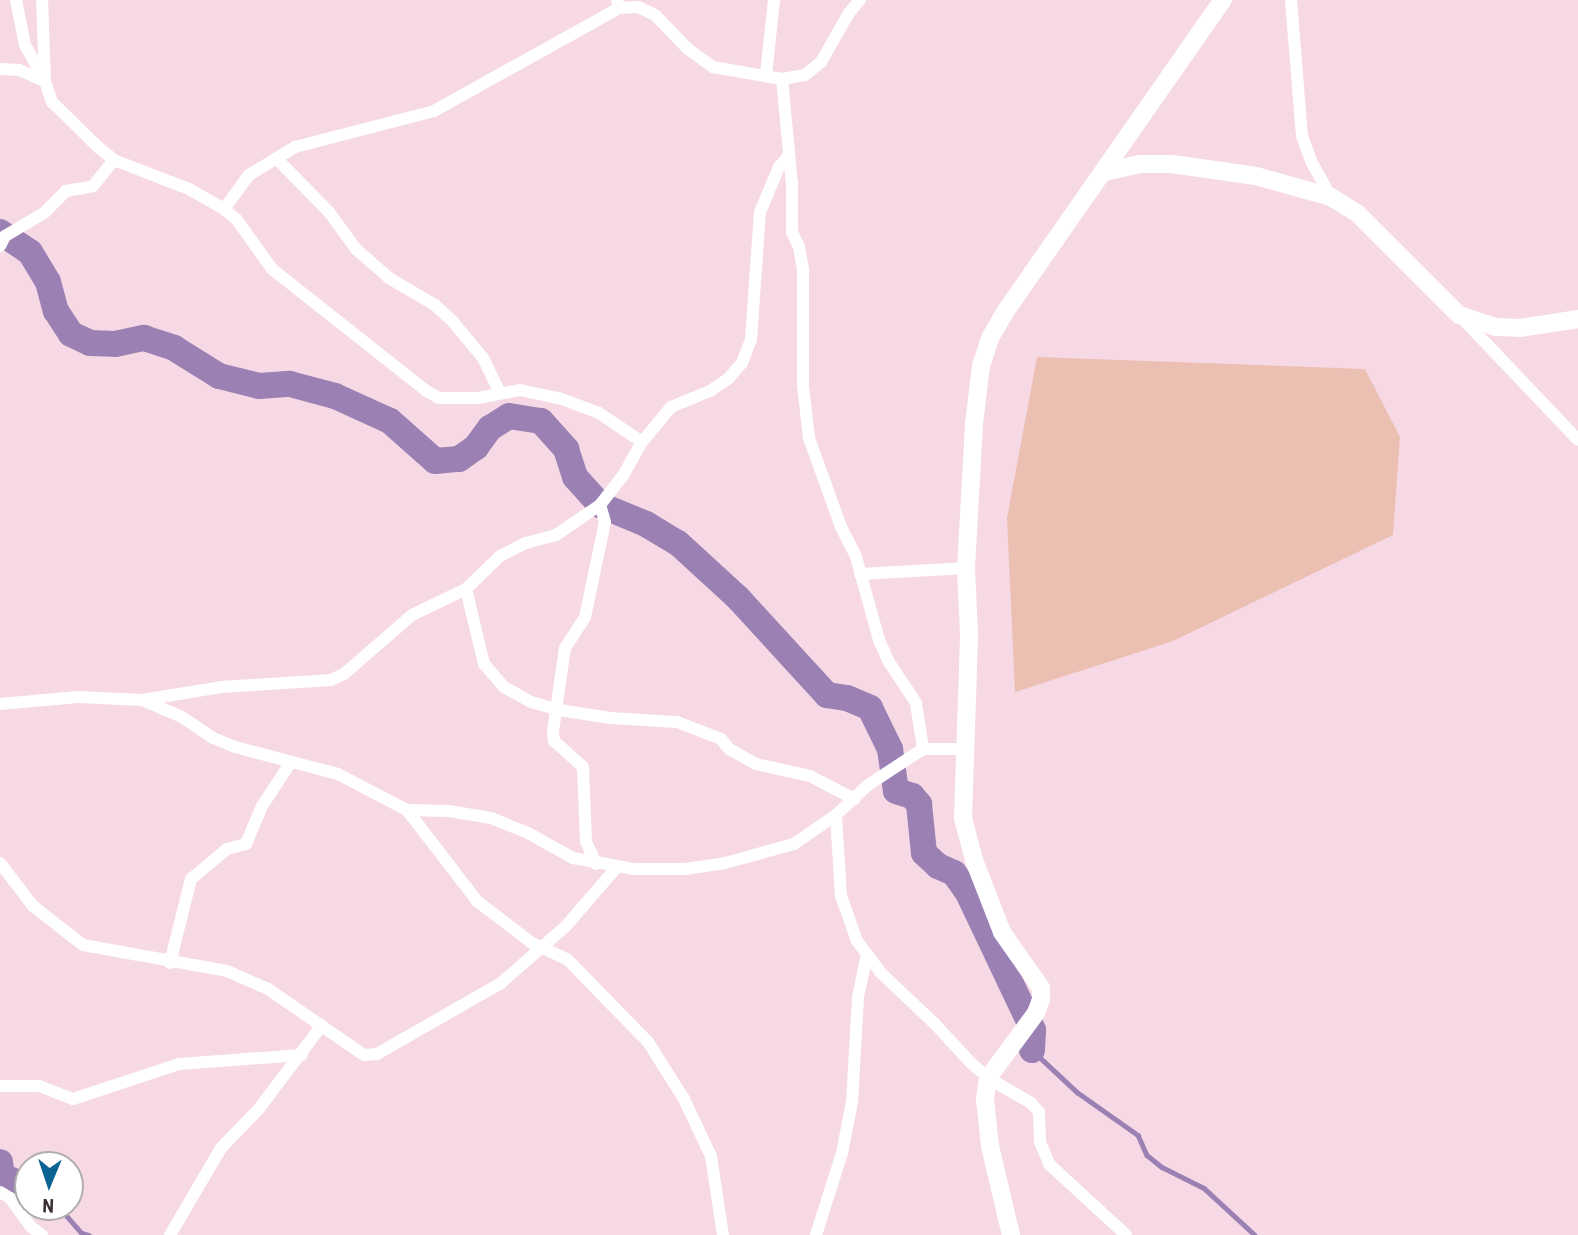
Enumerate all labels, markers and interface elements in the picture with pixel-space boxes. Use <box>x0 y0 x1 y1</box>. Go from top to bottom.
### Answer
north arrow <box>14 1151 84 1221</box>
text: N <box>42 1194 55 1217</box>

